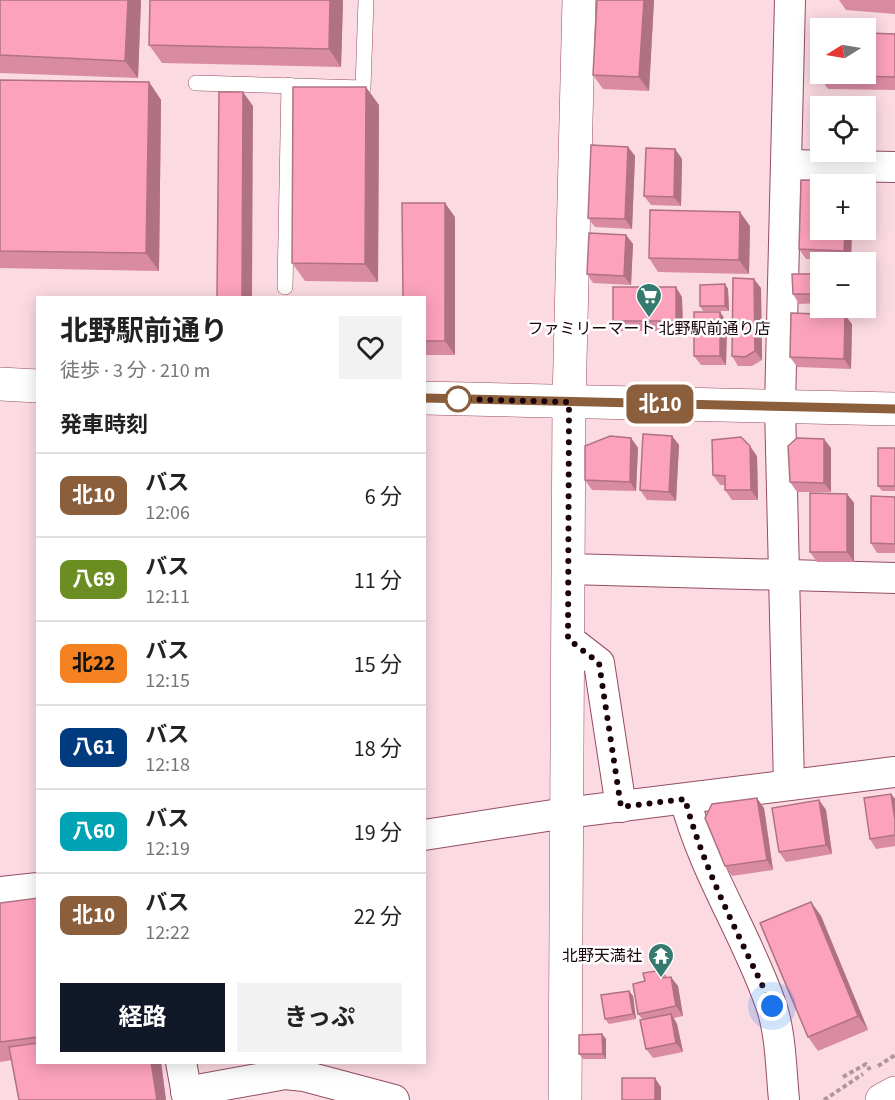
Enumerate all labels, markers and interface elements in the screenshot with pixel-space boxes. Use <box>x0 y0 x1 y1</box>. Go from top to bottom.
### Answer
north arrow <box>810 18 876 84</box>
map controls <box>810 18 876 318</box>
button: locate <box>810 96 876 162</box>
button: + <box>810 174 876 240</box>
button: − <box>810 252 876 318</box>
supermarket icon: ファミリーマート 北野駅前通り店 <box>634 281 664 319</box>
text: 北野駅前通り <box>60 311 228 351</box>
button: heart <box>339 316 402 379</box>
place label: ファミリーマート 北野駅前通り店 <box>527 318 771 340</box>
text: 徒歩 · 3 分 · 210 m <box>60 357 210 385</box>
line badge: 北10 <box>626 384 694 424</box>
unlabelled marker <box>445 386 471 412</box>
text: 北10 <box>638 389 682 419</box>
text: 発車時刻 <box>60 409 148 441</box>
text: バス <box>145 467 189 499</box>
text: 北10 <box>72 480 115 510</box>
text: 6 分 <box>365 481 402 513</box>
text: 12:06 <box>145 499 190 527</box>
text: バス <box>145 551 189 583</box>
text: 八69 <box>72 564 115 594</box>
text: 11 分 <box>354 565 402 597</box>
text: 12:11 <box>145 583 190 611</box>
text: バス <box>145 635 189 667</box>
text: 北22 <box>72 648 115 678</box>
text: 15 分 <box>354 649 402 681</box>
text: 12:15 <box>145 667 190 695</box>
text: バス <box>145 719 189 751</box>
text: 八61 <box>72 732 115 762</box>
text: 18 分 <box>354 733 402 765</box>
text: 12:18 <box>145 751 190 779</box>
text: バス <box>145 803 189 835</box>
text: 八60 <box>72 816 115 846</box>
text: 19 分 <box>354 817 402 849</box>
text: 12:19 <box>145 835 190 863</box>
text: バス <box>145 887 189 919</box>
text: 北10 <box>72 900 115 930</box>
text: 22 分 <box>354 901 402 933</box>
text: 12:22 <box>145 919 190 947</box>
temple icon: 北野天満社 <box>646 941 676 979</box>
place label: 北野天満社 <box>562 945 642 967</box>
button: 経路 <box>60 983 225 1052</box>
button: きっぷ <box>237 983 402 1052</box>
your location <box>757 991 787 1021</box>

